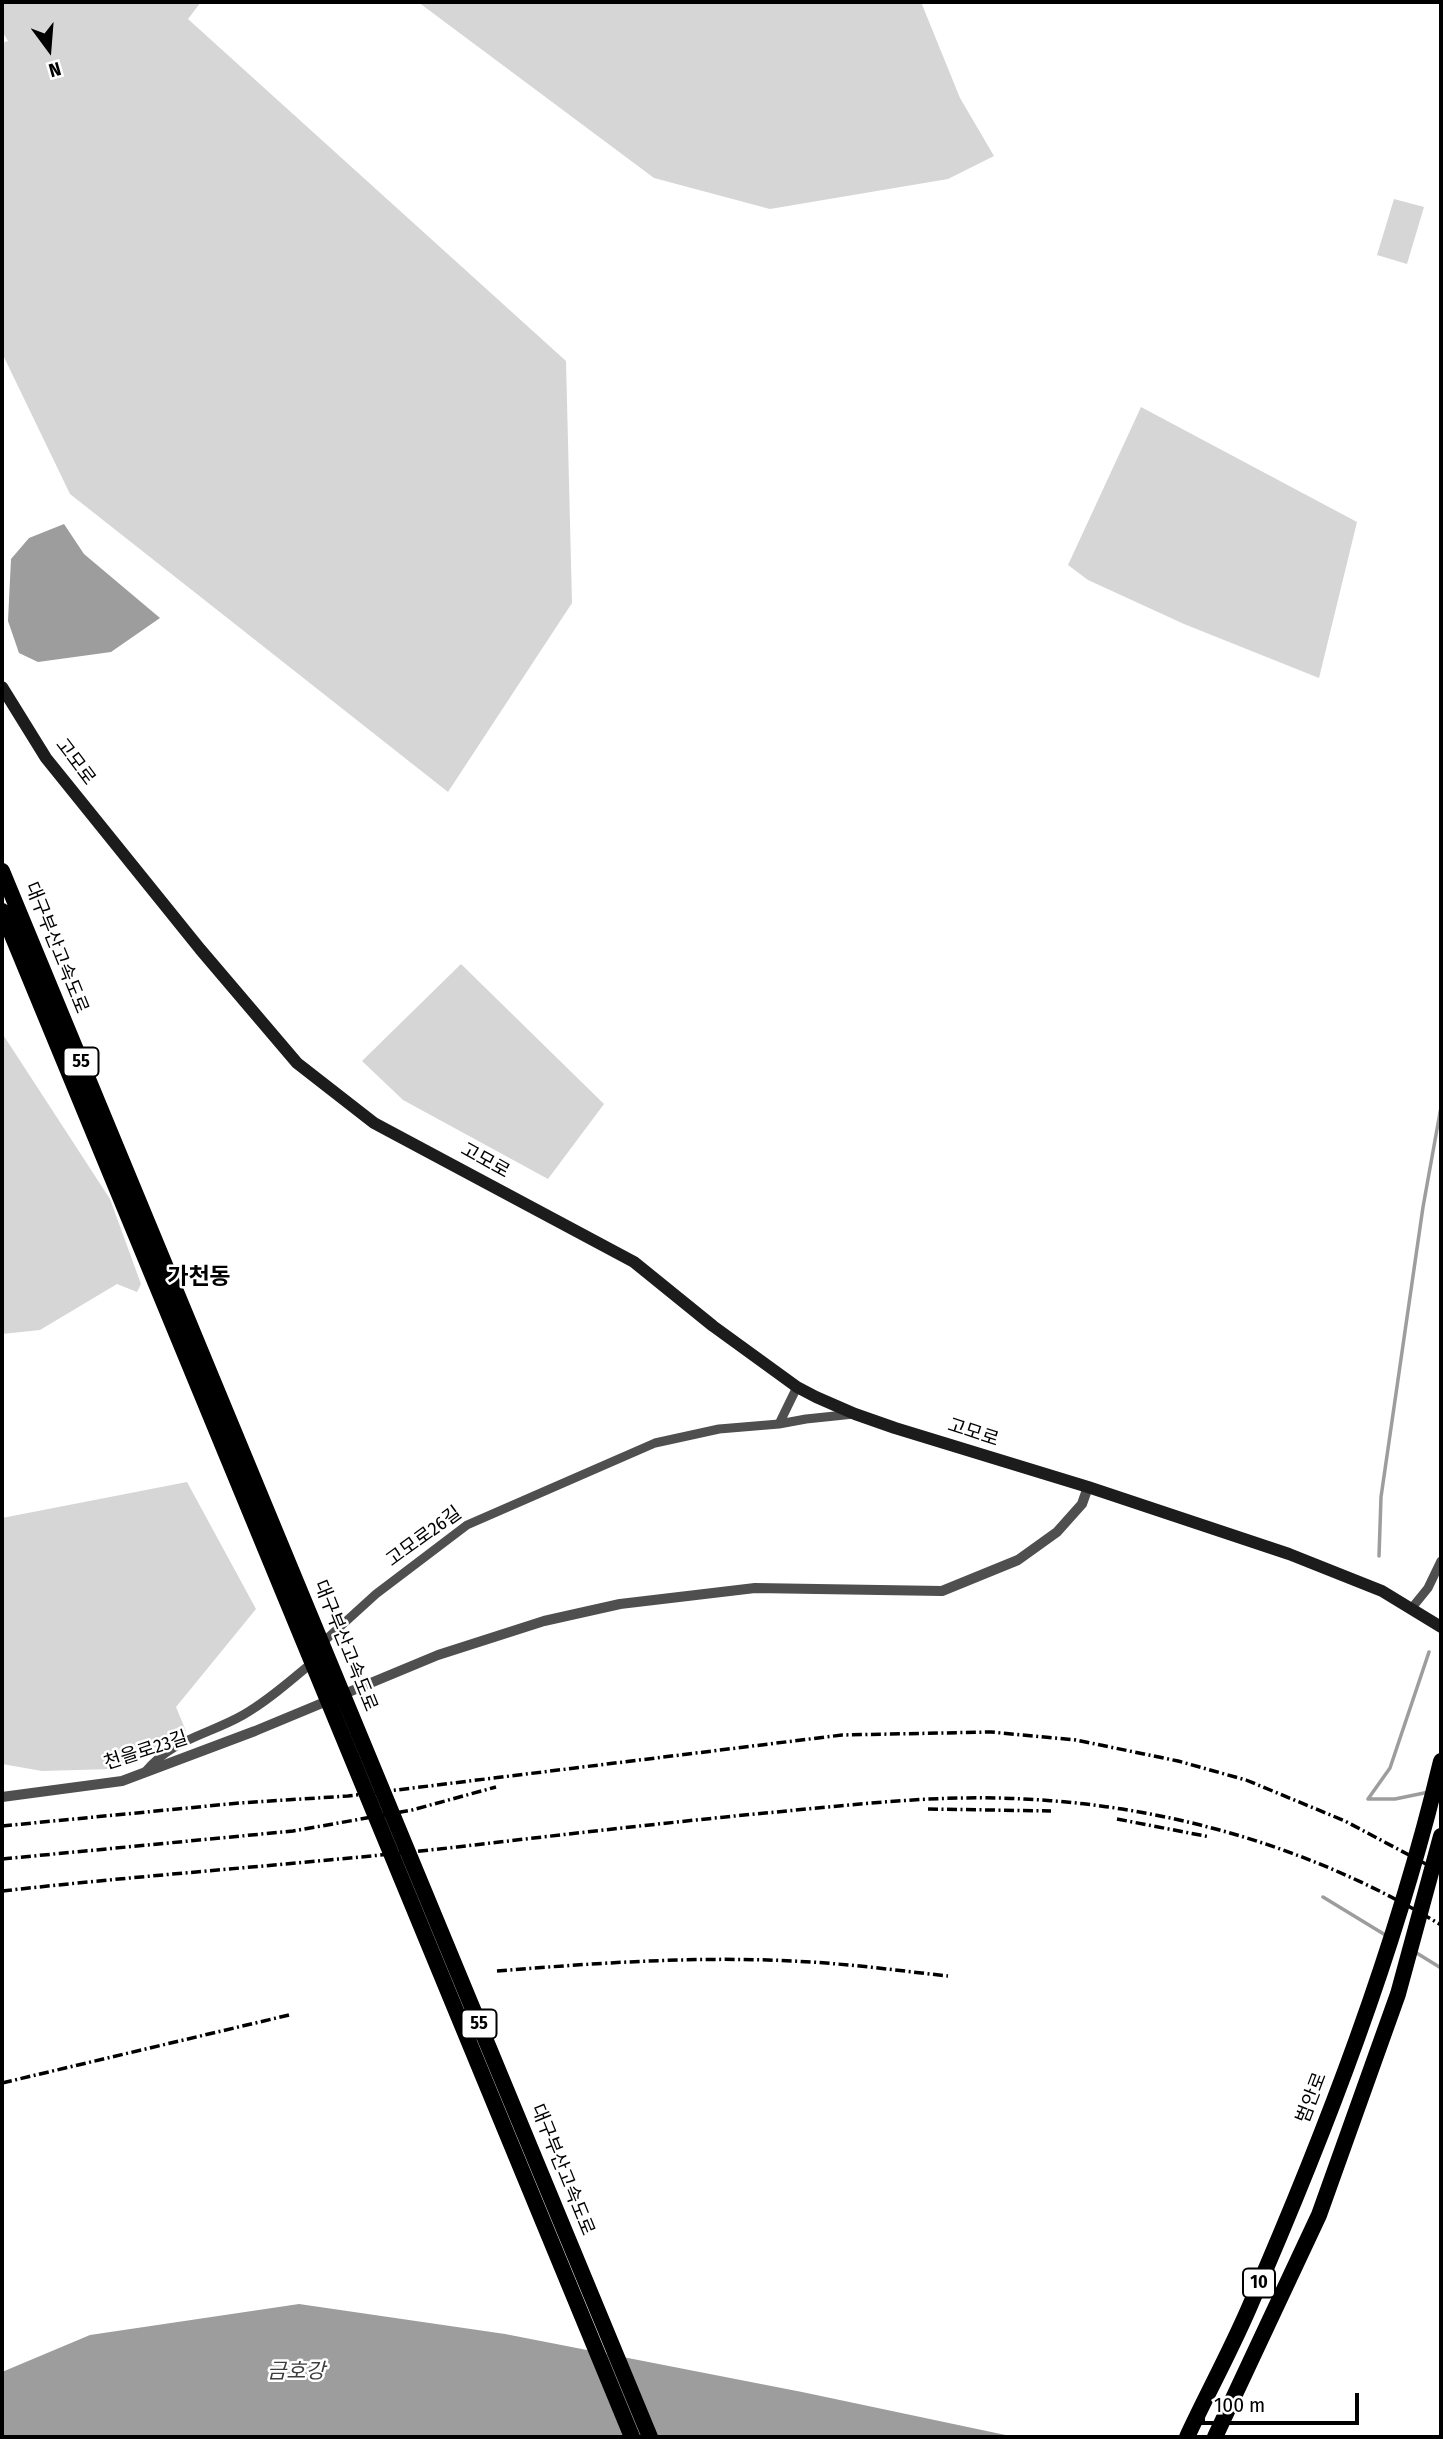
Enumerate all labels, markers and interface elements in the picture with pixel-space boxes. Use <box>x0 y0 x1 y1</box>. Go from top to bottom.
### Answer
north arrow <box>14 14 84 84</box>
text: N <box>46 57 64 82</box>
street label: 고모로 <box>50 734 100 790</box>
street label: 대구부산고속도로 <box>19 879 93 1017</box>
road number: 55 <box>64 1048 98 1077</box>
street label: 고모로 <box>457 1138 513 1184</box>
district label: 가천동 <box>167 1264 231 1292</box>
street label: 고모로 <box>945 1414 1001 1452</box>
street label: 고모로26길 <box>382 1502 466 1572</box>
street label: 대구부산고속도로 <box>308 1577 382 1715</box>
street label: 천을로23길 <box>101 1727 191 1775</box>
road number: 55 <box>462 2010 496 2038</box>
street label: 범안로 <box>1292 2069 1332 2127</box>
street label: 대구부산고속도로 <box>525 2101 599 2239</box>
road number: 10 <box>1243 2269 1275 2298</box>
water label: 금호강 <box>267 2359 325 2385</box>
scale bar <box>1205 2380 1362 2424</box>
text: 100 m <box>1214 2392 1265 2418</box>

